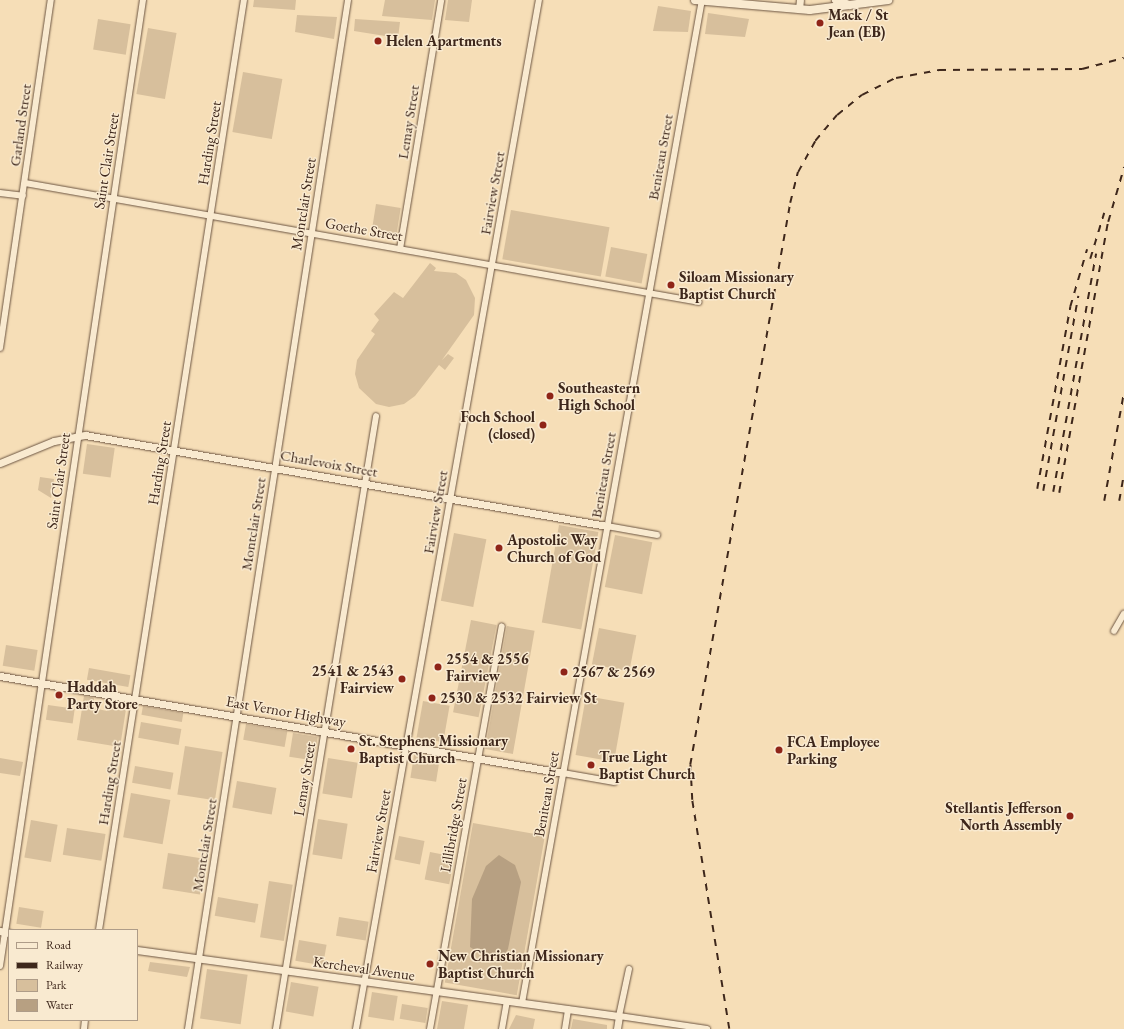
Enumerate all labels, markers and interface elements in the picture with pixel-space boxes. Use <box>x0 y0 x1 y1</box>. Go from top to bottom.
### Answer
place label: Mack / St Jean (EB) <box>828 5 888 40</box>
marker: Mack / St Jean (EB) <box>815 18 825 28</box>
place label: Helen Apartments <box>386 32 502 50</box>
marker: Helen Apartments <box>373 36 383 46</box>
street label: Garland Street <box>5 83 35 167</box>
street label: Lemay Street <box>393 84 423 160</box>
street label: Harding Street <box>193 100 225 186</box>
street label: Saint Clair Street <box>90 112 122 210</box>
street label: Beniteau Street <box>644 113 676 201</box>
street label: Fairview Street <box>476 150 508 236</box>
street label: Montclair Street <box>287 156 319 252</box>
street label: Goethe Street <box>324 213 404 245</box>
place label: Siloam Missionary Baptist Church <box>679 267 794 302</box>
marker: Siloam Missionary Baptist Church <box>666 280 676 290</box>
place label: Southeastern High School <box>558 378 640 413</box>
marker: Southeastern High School <box>545 391 555 401</box>
place label: Foch School (closed) <box>461 407 535 442</box>
street label: Harding Street <box>143 420 175 506</box>
marker: Foch School (closed) <box>538 420 548 430</box>
street label: Beniteau Street <box>587 431 619 519</box>
street label: Saint Clair Street <box>42 432 74 530</box>
street label: Charlevoix Street <box>279 446 379 480</box>
street label: Fairview Street <box>419 469 451 555</box>
street label: Montclair Street <box>237 476 269 572</box>
place label: Apostolic Way Church of God <box>507 530 601 565</box>
marker: Apostolic Way Church of God <box>494 543 504 553</box>
place label: 2554 & 2556 Fairview <box>446 649 529 684</box>
place label: 2541 & 2543 Fairview <box>311 661 394 696</box>
marker: 2554 & 2556 Fairview <box>433 662 443 672</box>
place label: 2567 & 2569 <box>572 663 655 681</box>
marker: 2567 & 2569 <box>559 667 569 677</box>
marker: 2541 & 2543 Fairview <box>397 674 407 684</box>
place label: Haddah Party Store <box>67 677 138 712</box>
place label: 2530 & 2532 Fairview St <box>440 689 597 707</box>
marker: Haddah Party Store <box>54 690 64 700</box>
street label: East Vernor Highway <box>225 692 347 730</box>
marker: 2530 & 2532 Fairview St <box>427 693 437 703</box>
place label: St. Stephens Missionary Baptist Church <box>359 731 508 766</box>
place label: FCA Employee Parking <box>787 732 880 767</box>
street label: Harding Street <box>93 740 125 826</box>
street label: Lemay Street <box>289 741 319 817</box>
marker: St. Stephens Missionary Baptist Church <box>346 744 356 754</box>
marker: FCA Employee Parking <box>774 745 784 755</box>
place label: True Light Baptist Church <box>599 747 695 782</box>
street label: Beniteau Street <box>530 750 562 838</box>
marker: True Light Baptist Church <box>586 760 596 770</box>
street label: Lillibridge Street <box>436 776 470 874</box>
street label: Fairview Street <box>362 788 394 874</box>
street label: Montclair Street <box>188 797 220 893</box>
place label: Stellantis Jefferson North Assembly <box>945 798 1062 833</box>
marker: Stellantis Jefferson North Assembly <box>1065 811 1075 821</box>
legend <box>8 929 138 1021</box>
text: Road <box>46 937 71 953</box>
place label: New Christian Missionary Baptist Church <box>438 946 604 981</box>
street label: Kercheval Avenue <box>312 952 416 984</box>
text: Railway <box>46 957 83 973</box>
marker: New Christian Missionary Baptist Church <box>425 959 435 969</box>
text: Park <box>46 977 66 993</box>
text: Water <box>46 997 73 1013</box>

